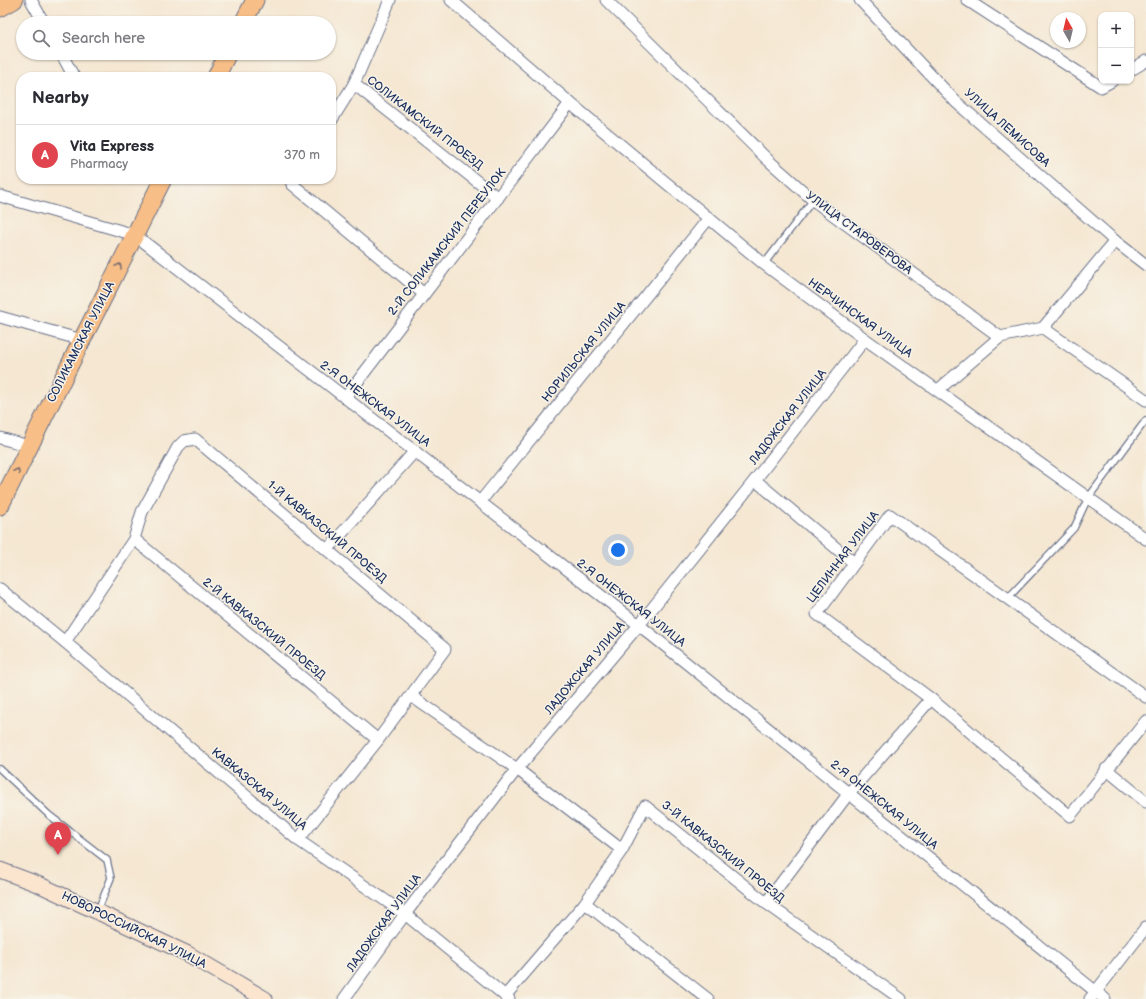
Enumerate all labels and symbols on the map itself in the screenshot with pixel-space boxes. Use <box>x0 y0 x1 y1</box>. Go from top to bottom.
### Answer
north arrow <box>1050 12 1086 48</box>
street label: СОЛИКАМСКИЙ ПРОЕЗД <box>364 73 487 173</box>
street label: УЛИЦА ЛЕМИСОВА <box>961 86 1053 171</box>
street label: 2-Й СОЛИКАМСКИЙ ПЕРЕУЛОК <box>385 165 509 319</box>
street label: УЛИЦА СТАРОВЕРОВА <box>803 188 916 278</box>
one-way arrow <box>114 263 122 271</box>
street label: НЕРЧИНСКАЯ УЛИЦА <box>805 275 916 361</box>
street label: СОЛИКАМСКАЯ УЛИЦА <box>44 278 118 405</box>
street label: НОРИЛЬСКАЯ УЛИЦА <box>539 298 630 405</box>
street label: 2-Я ОНЕЖСКАЯ УЛИЦА <box>317 358 434 451</box>
street label: ЛАДОЖСКАЯ УЛИЦА <box>745 366 830 469</box>
one-way arrow <box>12 467 20 475</box>
street label: 1-Й КАВКАЗСКИЙ ПРОЕЗД <box>264 478 390 587</box>
street label: ЦЕЛИННАЯ УЛИЦА <box>804 508 883 606</box>
your location <box>608 540 628 560</box>
street label: 2-Я ОНЕЖСКАЯ УЛИЦА <box>574 556 689 651</box>
street label: 2-Й КАВКАЗСКИЙ ПРОЕЗД <box>200 575 329 683</box>
street label: ЛАДОЖСКАЯ УЛИЦА <box>541 618 629 718</box>
street label: КАВКАЗСКАЯ УЛИЦА <box>208 745 310 834</box>
street label: 2-Я ОНЕЖСКАЯ УЛИЦА <box>827 757 941 853</box>
street label: 3-Й КАВКАЗСКИЙ ПРОЕЗД <box>658 798 788 907</box>
pin: A <box>45 822 71 855</box>
street label: ЛАДОЖСКАЯ УЛИЦА <box>343 871 425 976</box>
street label: НОВОРОССИЙСКАЯ УЛИЦА <box>59 888 210 972</box>

